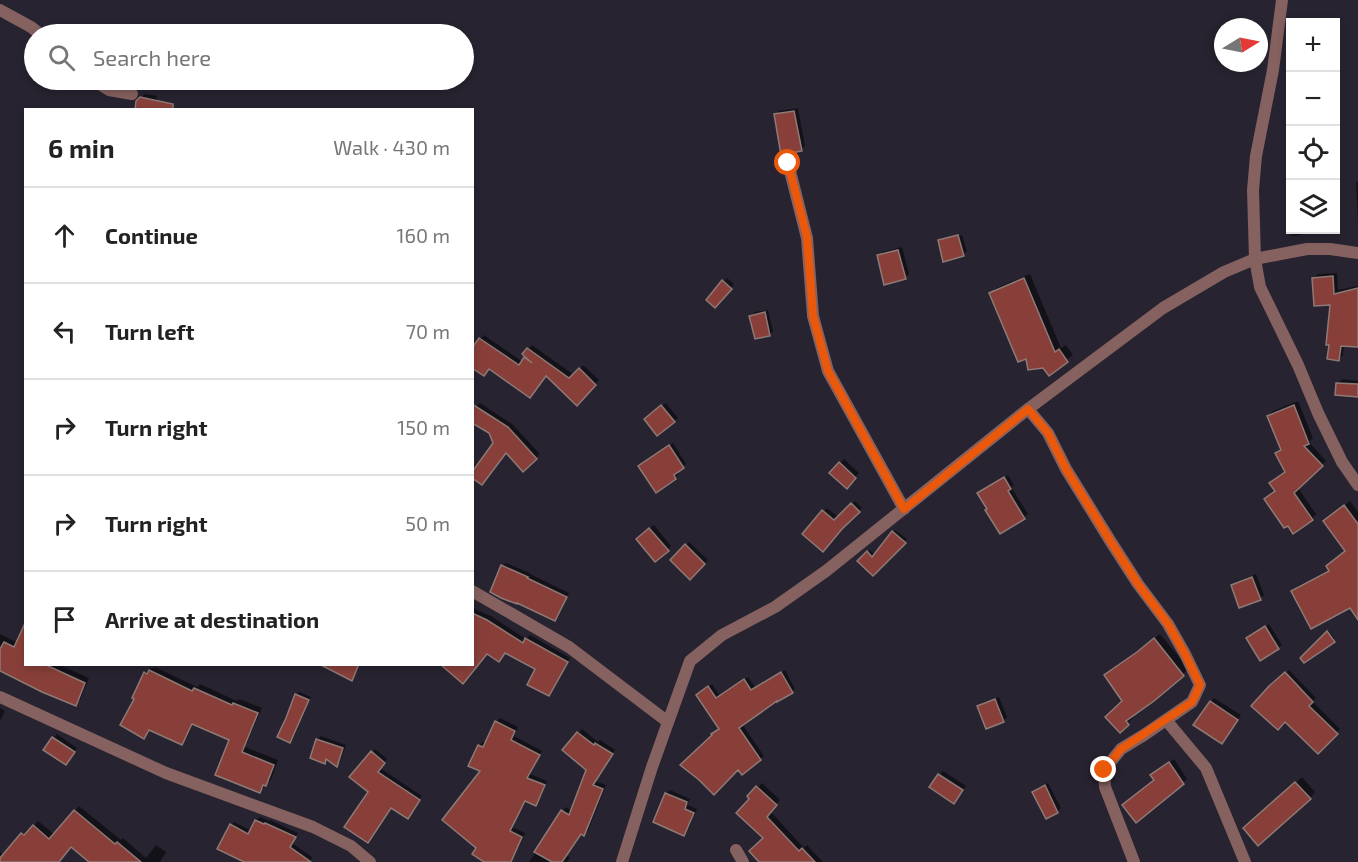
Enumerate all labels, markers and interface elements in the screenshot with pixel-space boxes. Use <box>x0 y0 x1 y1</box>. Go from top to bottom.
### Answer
north arrow <box>1214 18 1268 72</box>
map controls <box>1286 18 1340 234</box>
button: + <box>1286 18 1340 72</box>
search box <box>24 24 474 90</box>
icon: search <box>45 41 78 74</box>
text: Search here <box>93 44 211 70</box>
button: − <box>1286 72 1340 126</box>
button: locate <box>1286 126 1340 180</box>
text: 6 min <box>48 132 115 163</box>
text: Walk · 430 m <box>333 135 450 159</box>
route start <box>774 149 800 175</box>
button: layers <box>1286 180 1340 234</box>
icon: ahead <box>48 219 81 252</box>
text: Continue <box>105 222 198 248</box>
text: 160 m <box>397 223 450 247</box>
icon: left <box>48 315 81 348</box>
text: Turn left <box>105 318 194 344</box>
text: 70 m <box>406 319 450 343</box>
icon: right <box>48 411 81 444</box>
text: Turn right <box>105 414 207 440</box>
text: 150 m <box>397 415 450 439</box>
icon: right <box>48 507 81 540</box>
text: Turn right <box>105 510 207 536</box>
text: 50 m <box>405 511 450 535</box>
icon: arrive <box>48 603 81 636</box>
text: Arrive at destination <box>105 606 319 632</box>
route end <box>1090 756 1116 782</box>

